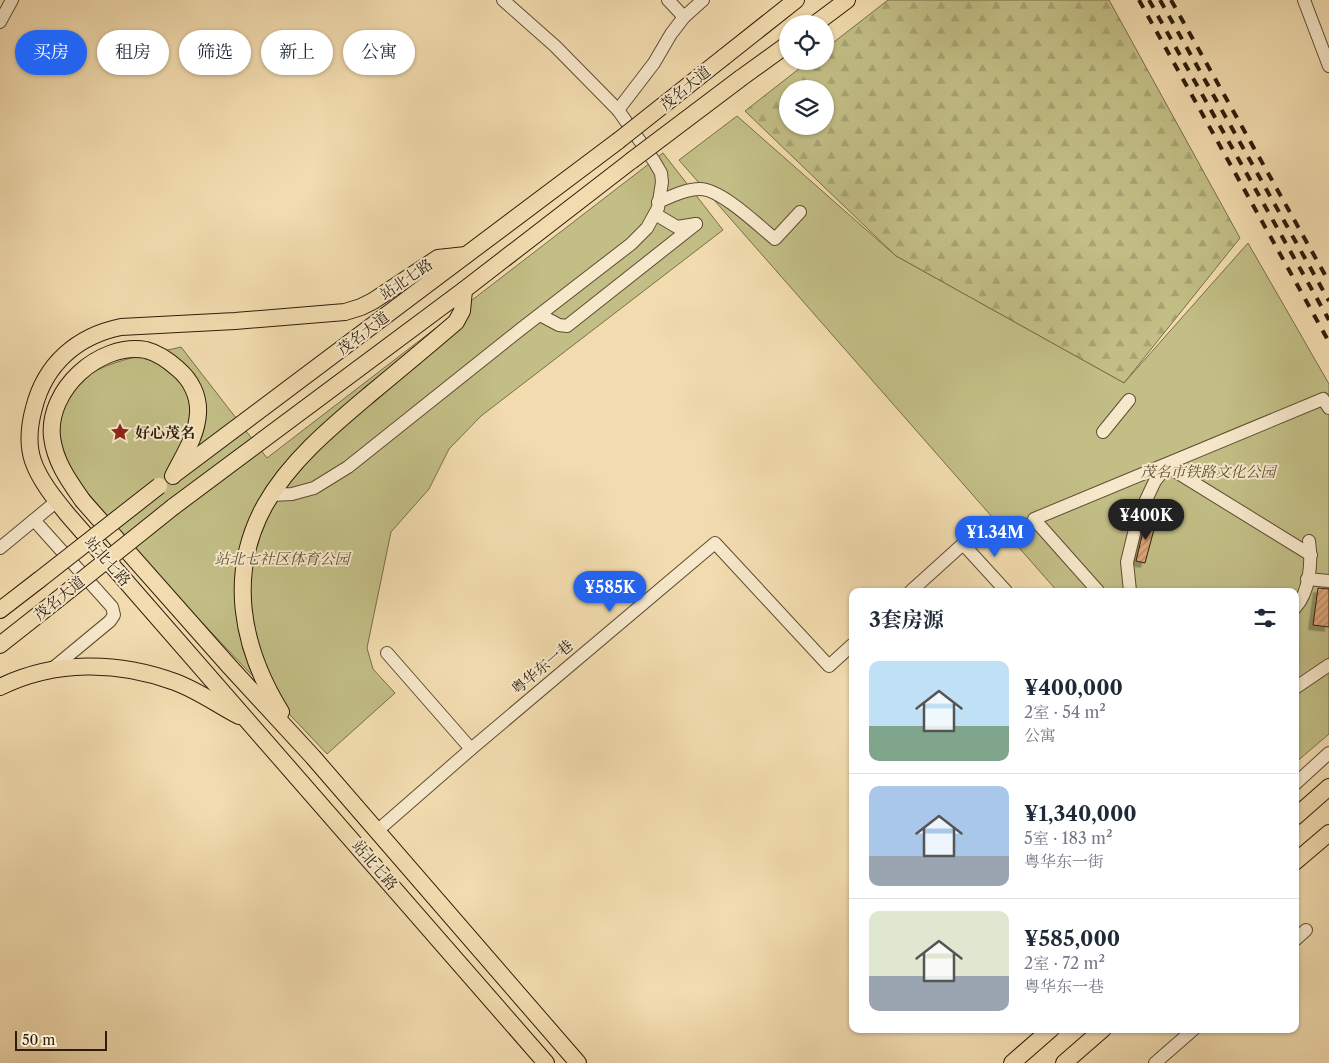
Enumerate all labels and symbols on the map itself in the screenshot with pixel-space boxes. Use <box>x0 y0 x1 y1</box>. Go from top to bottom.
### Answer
street label: 茂名大道 <box>656 62 714 114</box>
street label: 站北七路 <box>376 254 436 304</box>
street label: 茂名大道 <box>333 307 393 359</box>
place icon: 好心茂名 <box>109 421 131 443</box>
place label: 好心茂名 <box>135 423 195 442</box>
park label: 茂名市铁路文化公园 <box>1140 462 1277 481</box>
pin: ¥400K <box>1111 498 1181 541</box>
pin: ¥1.34M <box>954 516 1036 558</box>
street label: 站北七路 <box>81 532 135 590</box>
park label: 站北七社区体育公园 <box>214 549 351 568</box>
pin: ¥585K <box>575 570 645 613</box>
street label: 茂名大道 <box>30 572 88 624</box>
street label: 粤华东一巷 <box>507 636 577 698</box>
street label: 站北七路 <box>348 836 402 894</box>
scale bar <box>15 1028 108 1051</box>

